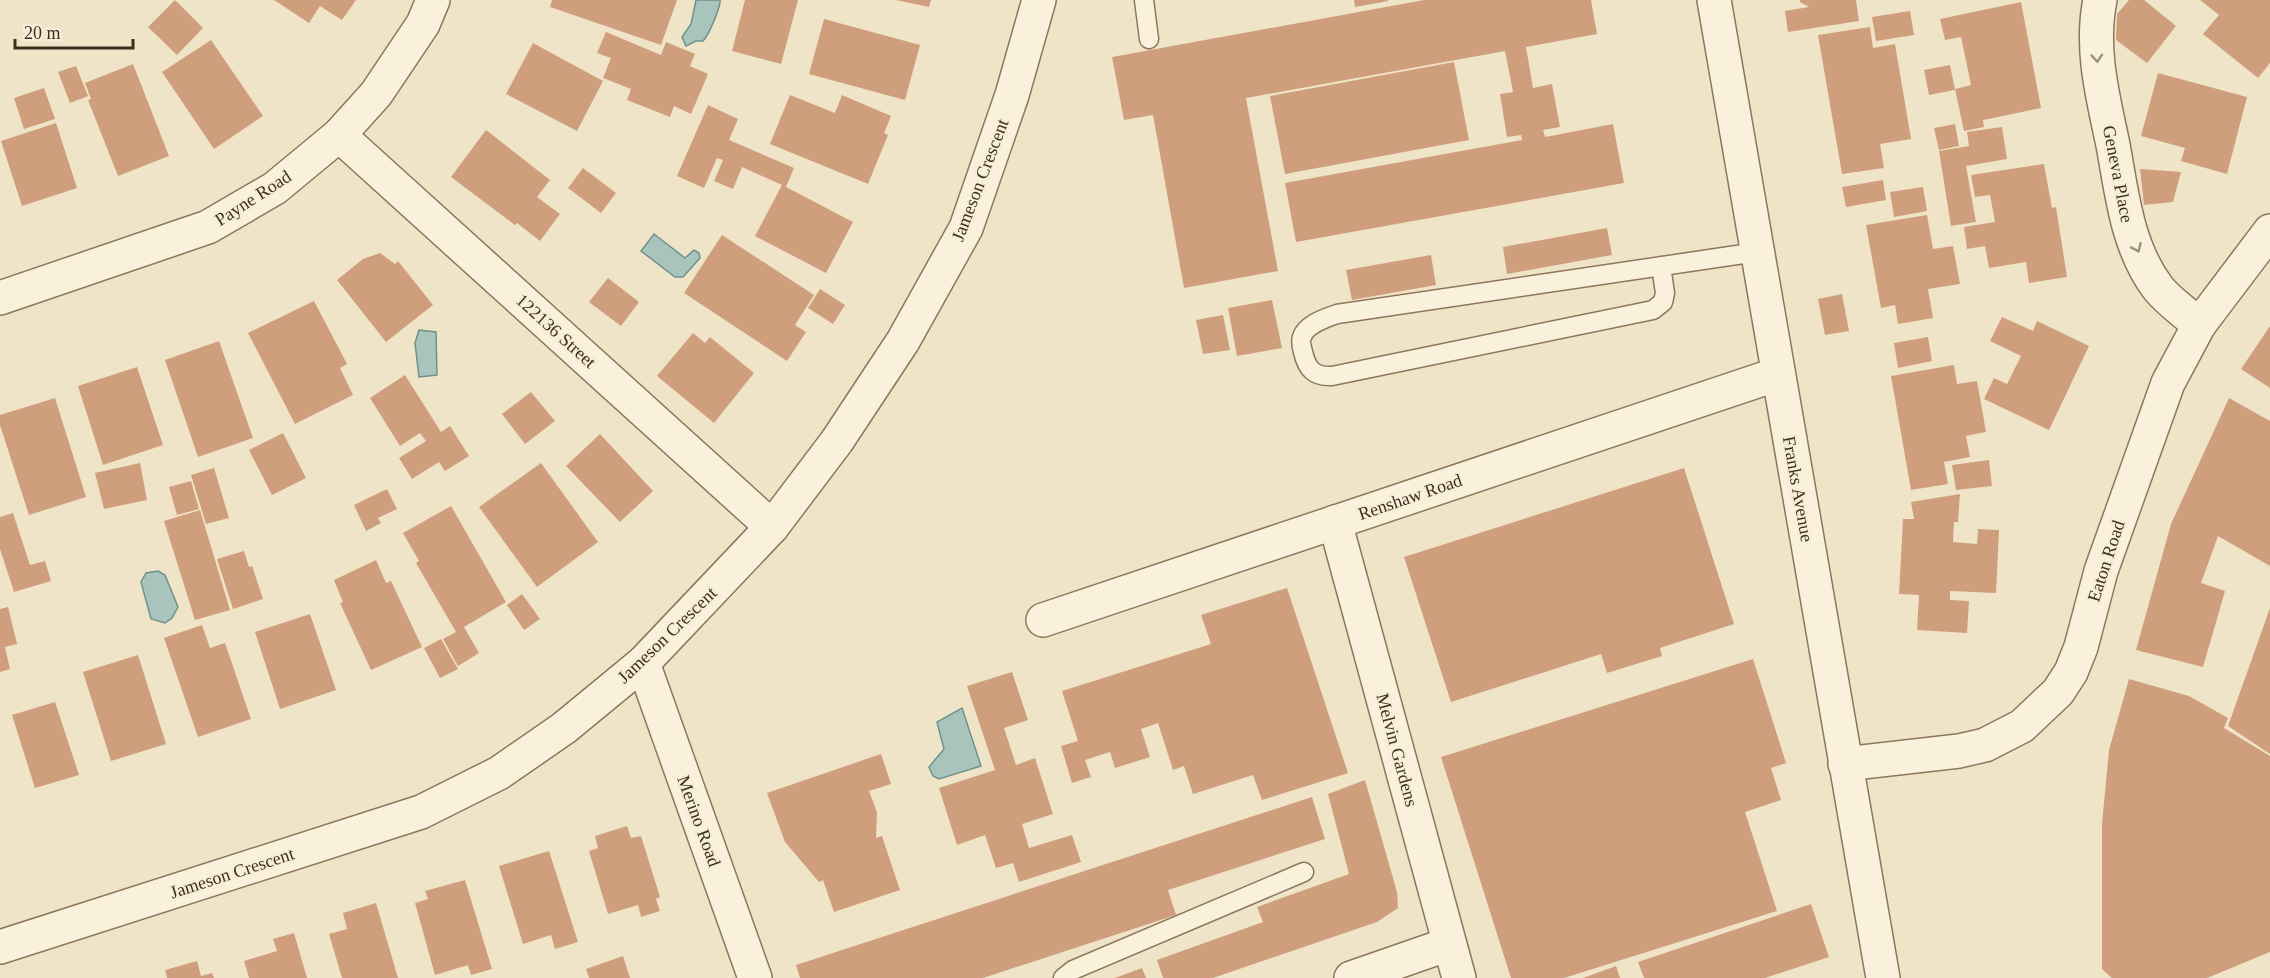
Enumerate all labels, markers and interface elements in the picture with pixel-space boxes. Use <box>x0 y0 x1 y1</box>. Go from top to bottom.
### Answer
scale bar <box>15 12 134 50</box>
text: 20 m <box>24 23 61 43</box>
one-way arrow <box>2090 53 2103 62</box>
street label: Jameson Crescent <box>947 116 1013 244</box>
street label: Geneva Place <box>2099 124 2137 224</box>
street label: Payne Road <box>211 166 295 230</box>
one-way arrow <box>2130 242 2142 253</box>
street label: 122136 Street <box>512 290 600 372</box>
street label: Franks Avenue <box>1779 434 1817 544</box>
street label: Renshaw Road <box>1355 470 1465 524</box>
street label: Eaton Road <box>2083 518 2129 604</box>
street label: Jameson Crescent <box>613 583 721 687</box>
street label: Melvin Gardens <box>1372 691 1422 809</box>
street label: Merino Road <box>673 773 725 869</box>
street label: Jameson Crescent <box>167 843 297 903</box>

